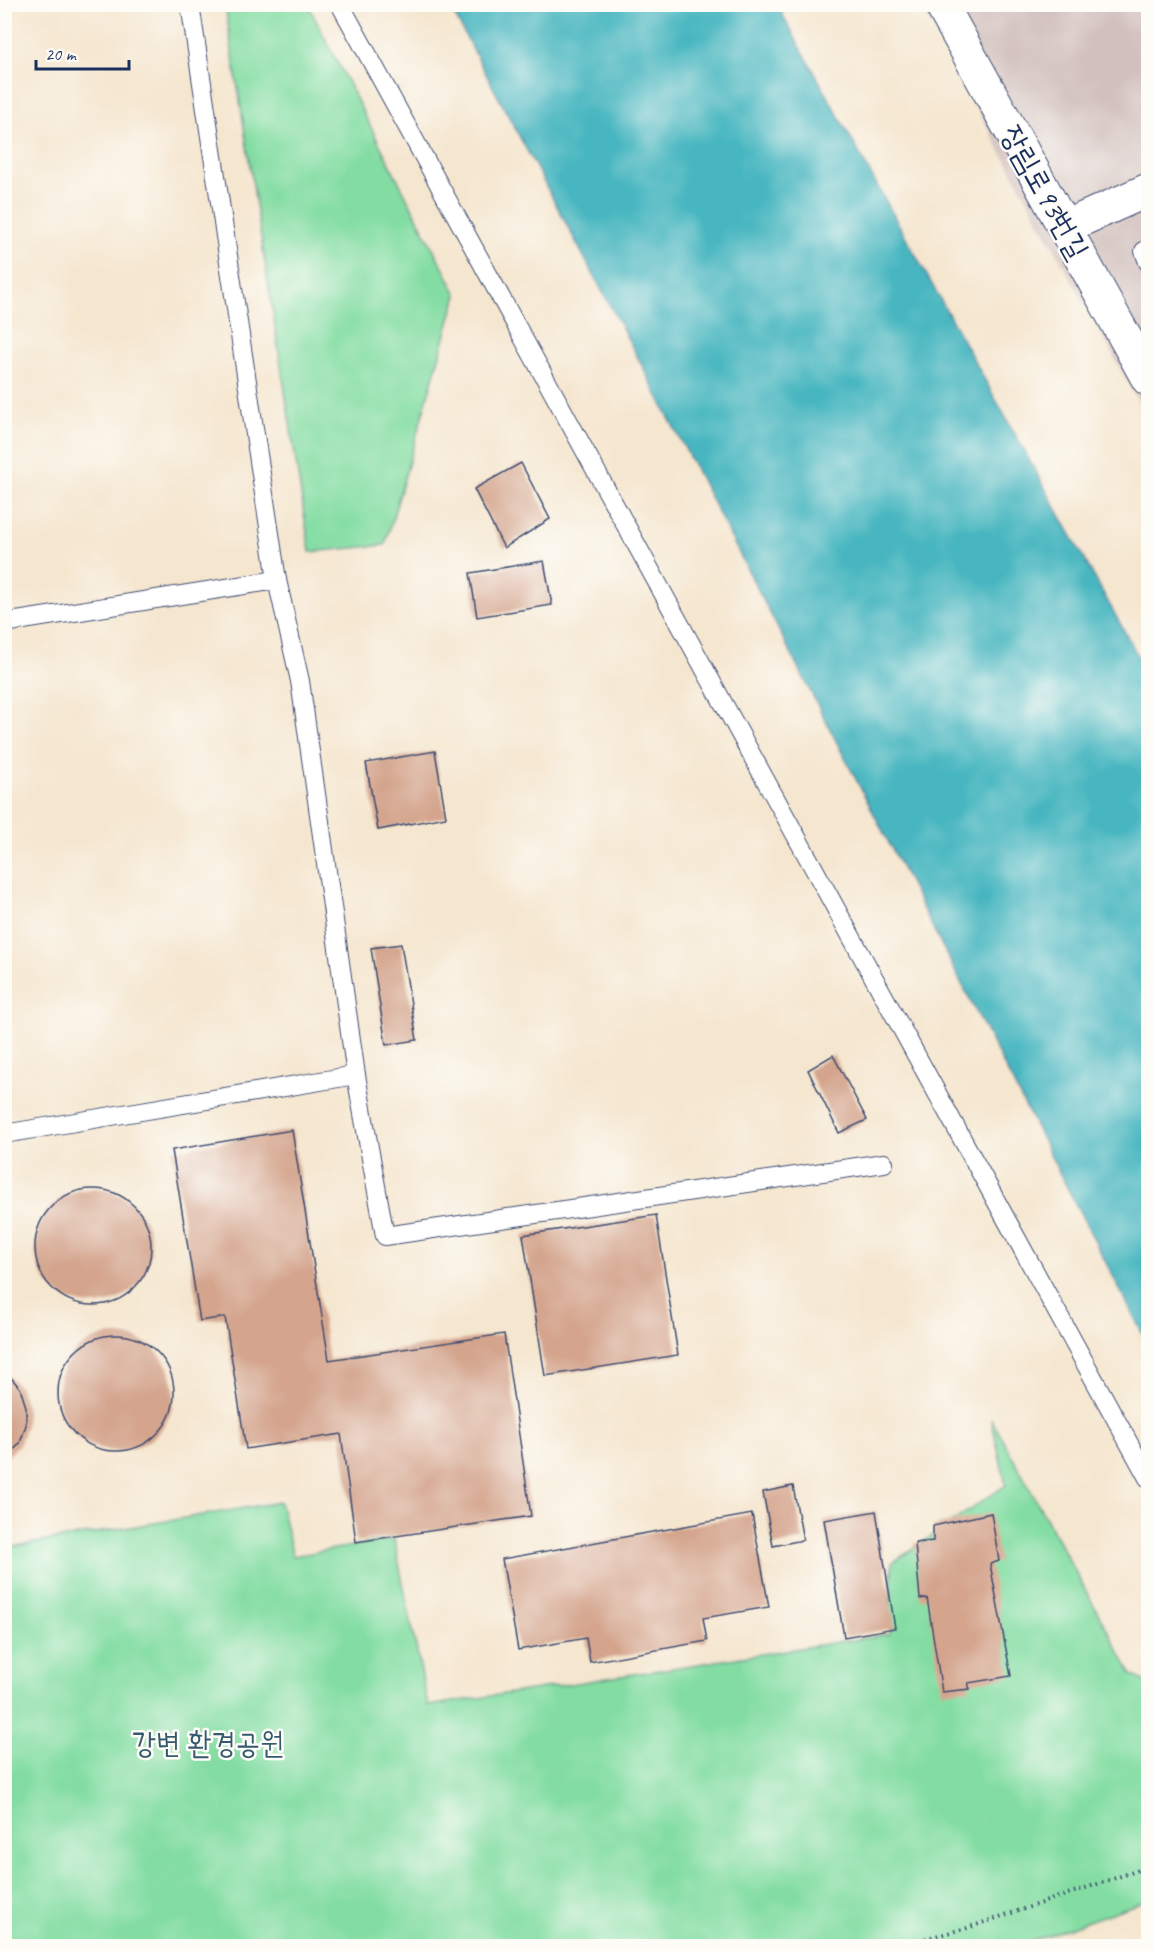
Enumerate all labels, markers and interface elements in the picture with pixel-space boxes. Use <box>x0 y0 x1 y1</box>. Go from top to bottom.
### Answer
scale bar <box>36 33 129 71</box>
text: 20 m <box>45 43 78 65</box>
street label: 장림로93번길 <box>993 118 1097 266</box>
park label: 강변 환경공원 <box>132 1724 284 1762</box>

